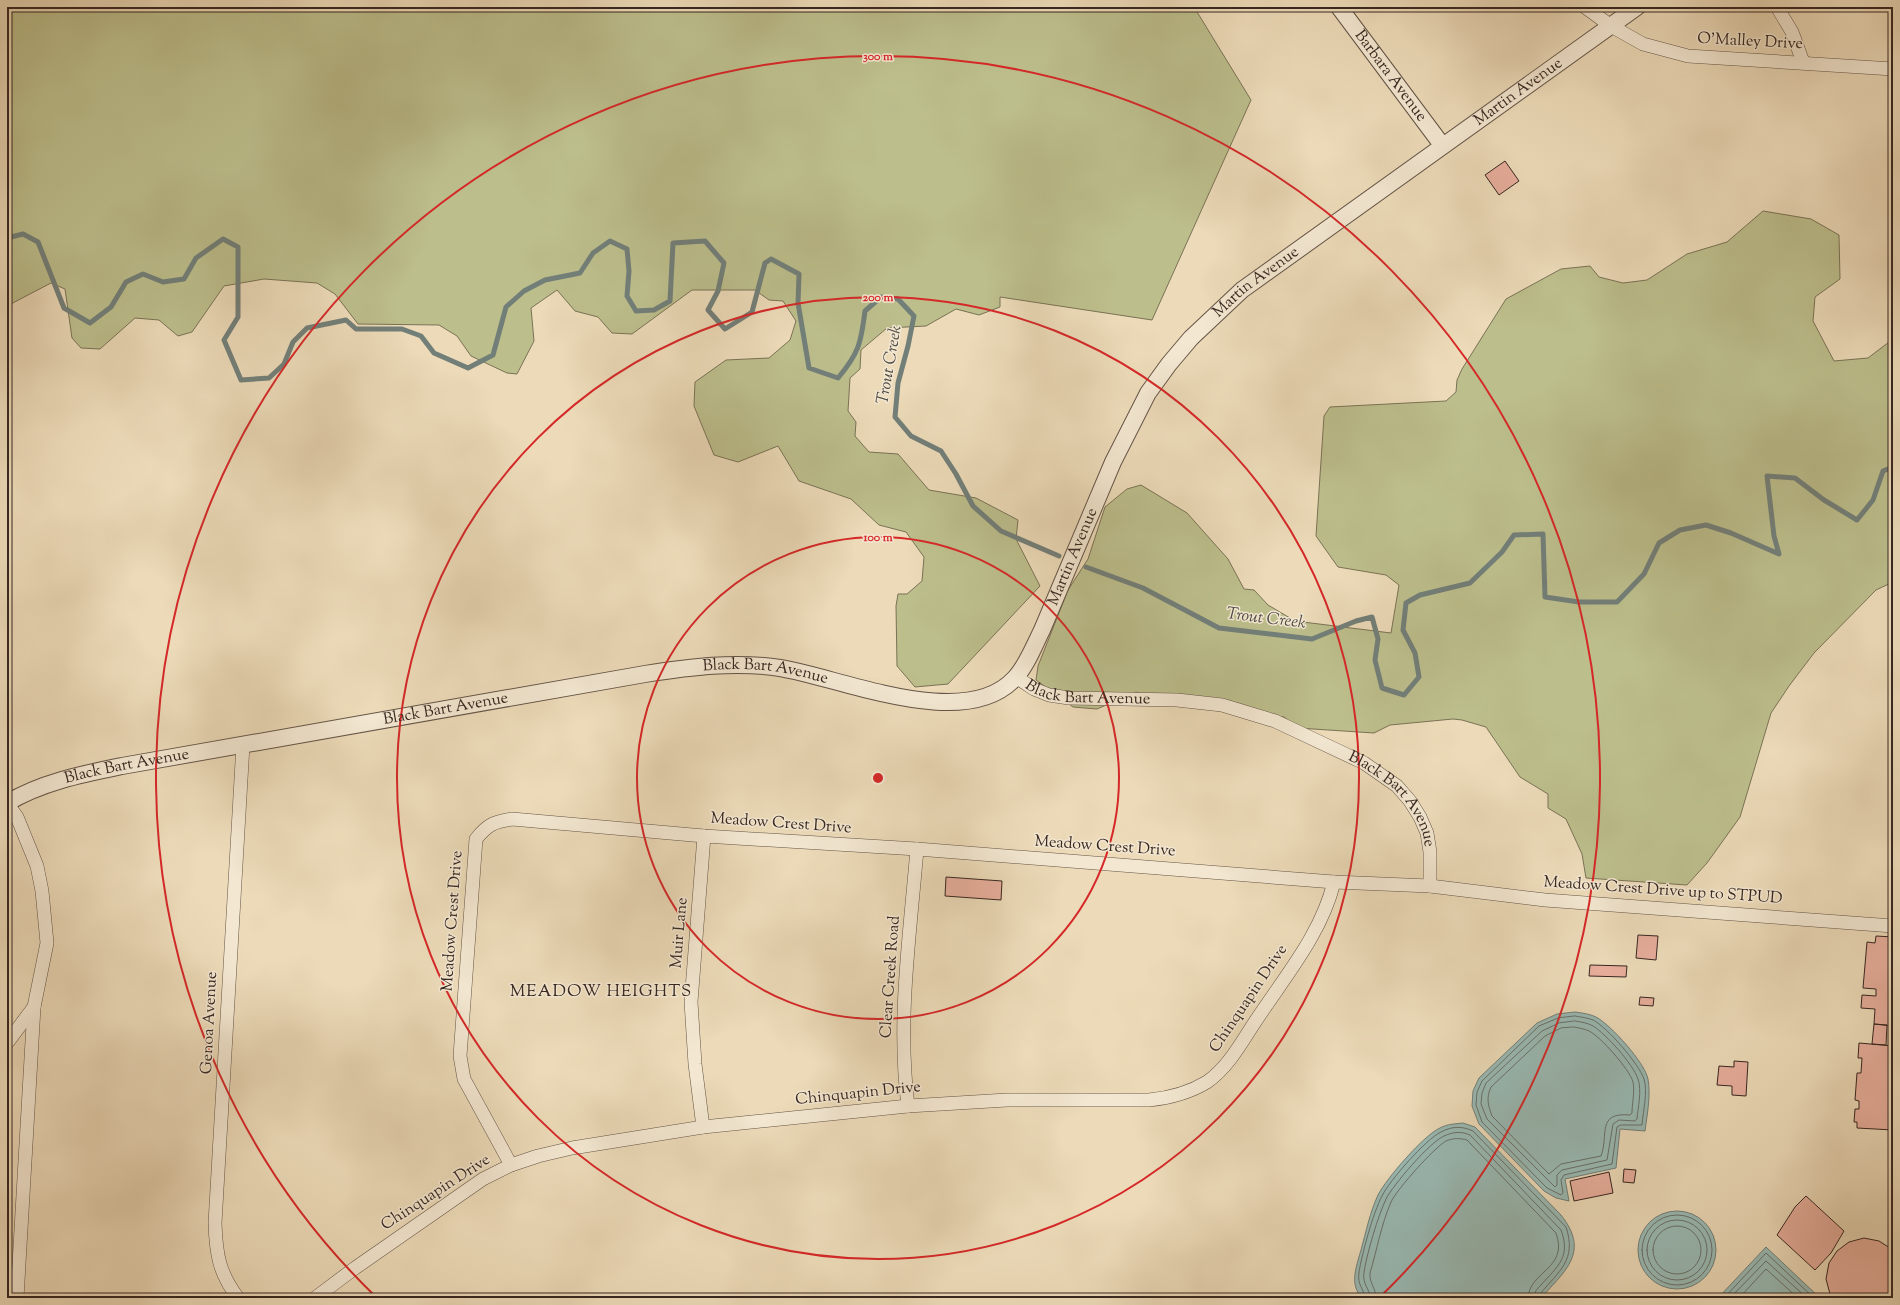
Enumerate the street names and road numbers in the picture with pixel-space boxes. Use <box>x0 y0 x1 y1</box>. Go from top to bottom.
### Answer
street label: Barbara Avenue <box>1349 25 1432 127</box>
street label: O'Malley Drive <box>1697 28 1803 56</box>
street label: Martin Avenue <box>1469 52 1567 132</box>
street label: Martin Avenue <box>1208 241 1304 323</box>
street label: Martin Avenue <box>1042 504 1104 609</box>
street label: Black Bart Avenue <box>702 653 831 690</box>
street label: Black Bart Avenue <box>1020 674 1150 711</box>
street label: Black Bart Avenue <box>381 687 510 731</box>
street label: Black Bart Avenue <box>62 743 191 790</box>
street label: Black Bart Avenue <box>1344 746 1441 848</box>
street label: Meadow Crest Drive <box>710 808 852 840</box>
street label: Meadow Crest Drive <box>1034 831 1176 863</box>
street label: Meadow Crest Drive <box>437 850 469 992</box>
street label: Meadow Crest Drive up to STPUD <box>1543 871 1783 911</box>
street label: Muir Lane <box>665 896 695 970</box>
street label: Clear Creek Road <box>875 915 907 1039</box>
street label: Chinquapin Drive <box>1204 940 1294 1058</box>
street label: Genoa Avenue <box>196 971 224 1075</box>
street label: Chinquapin Drive <box>794 1076 922 1112</box>
street label: Chinquapin Drive <box>377 1149 495 1237</box>

